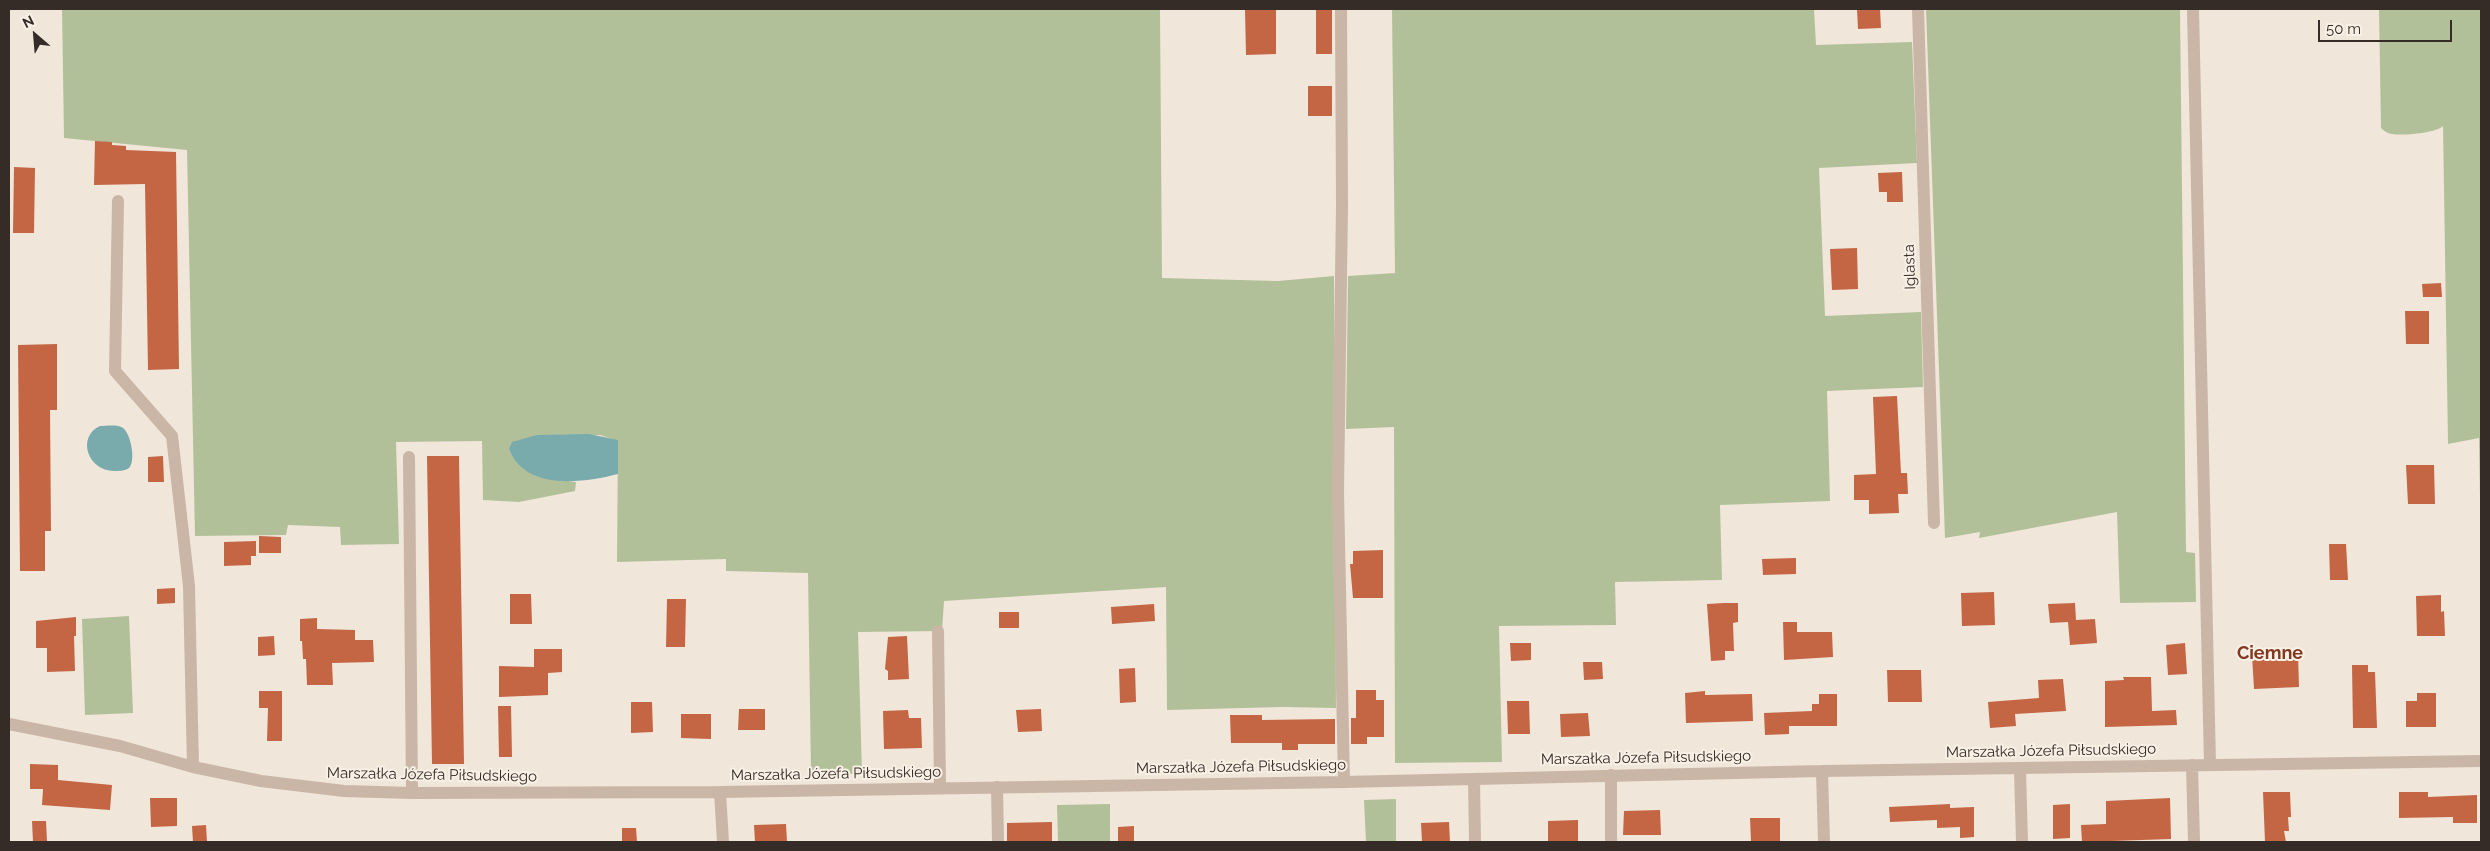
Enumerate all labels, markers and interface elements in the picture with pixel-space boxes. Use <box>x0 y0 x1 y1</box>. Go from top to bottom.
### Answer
north arrow <box>10 10 60 60</box>
scale bar <box>2320 10 2454 42</box>
text: N <box>20 12 37 31</box>
text: 50 m <box>2326 20 2361 38</box>
street label: Iglasta <box>1900 244 1920 290</box>
district label: Ciemne <box>2237 643 2303 665</box>
street label: Marszałka Józefa Piłsudskiego <box>1946 740 2156 762</box>
street label: Marszałka Józefa Piłsudskiego <box>1541 747 1751 769</box>
street label: Marszałka Józefa Piłsudskiego <box>1136 756 1346 778</box>
street label: Marszałka Józefa Piłsudskiego <box>731 763 941 785</box>
street label: Marszałka Józefa Piłsudskiego <box>327 764 537 786</box>

